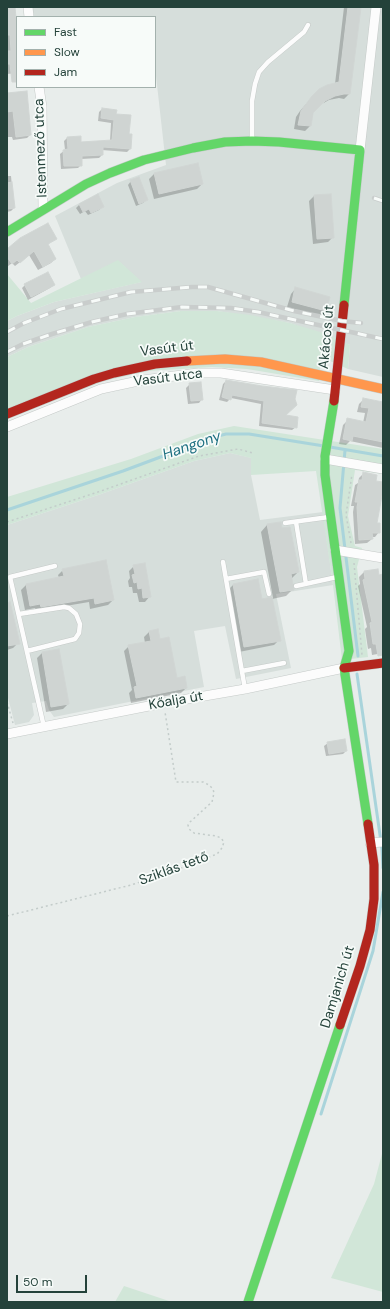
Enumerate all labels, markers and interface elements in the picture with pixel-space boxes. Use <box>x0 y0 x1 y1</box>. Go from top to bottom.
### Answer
legend <box>16 16 156 88</box>
text: Fast <box>54 24 77 40</box>
text: Slow <box>54 44 80 60</box>
text: Jam <box>54 64 77 80</box>
street label: Istenmező utca <box>31 98 51 198</box>
street label: Akácos út <box>316 304 338 370</box>
street label: Vasút út <box>139 337 195 361</box>
street label: Vasút utca <box>133 365 203 391</box>
water label: Hangony <box>160 428 224 464</box>
street label: Kőalja út <box>147 688 205 714</box>
street label: Sziklás tető <box>137 849 211 889</box>
street label: Damjanich út <box>317 944 359 1030</box>
scale bar <box>18 1267 89 1293</box>
text: 50 m <box>23 1274 52 1290</box>

